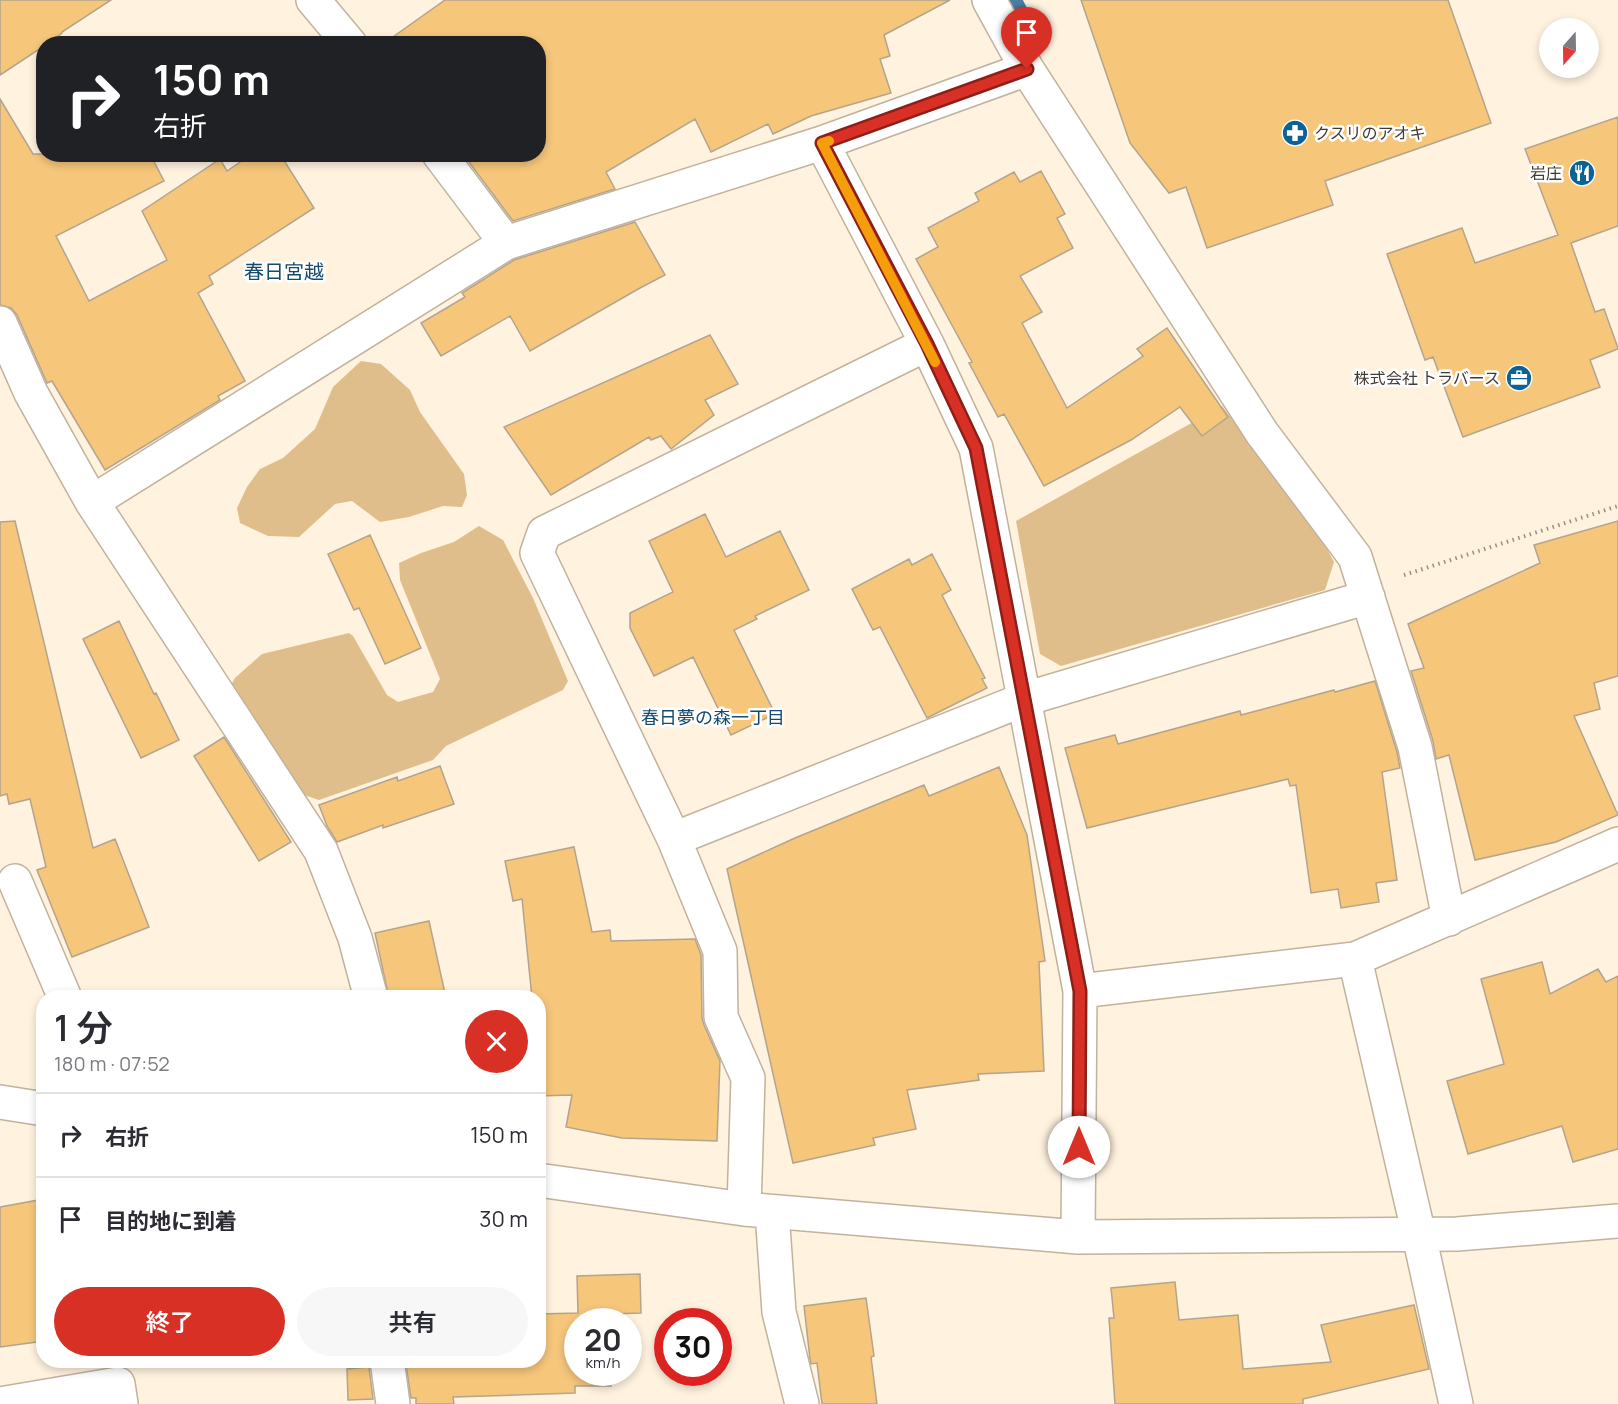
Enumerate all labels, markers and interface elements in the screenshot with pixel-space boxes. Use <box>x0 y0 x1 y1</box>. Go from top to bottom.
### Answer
pin <box>1001 7 1052 69</box>
icon: arrive <box>1010 16 1043 49</box>
north arrow <box>1539 18 1599 78</box>
map controls <box>1539 18 1599 78</box>
text: 150 m <box>153 50 270 108</box>
icon: right <box>54 60 132 138</box>
text: 右折 <box>153 107 207 144</box>
pharmacy icon: クスリのアオキ <box>1280 118 1310 148</box>
place label: クスリのアオキ <box>1314 122 1426 144</box>
restaurant icon: 岩庄 <box>1567 158 1597 188</box>
place label: 岩庄 <box>1530 162 1562 184</box>
district label: 春日宮越 <box>244 258 324 285</box>
office icon: 株式会社 トラバース <box>1504 363 1534 393</box>
place label: 株式会社 トラバース <box>1354 367 1500 389</box>
district label: 春日夢の森一丁目 <box>641 705 785 729</box>
text: 1 分 <box>54 1003 112 1052</box>
button: close <box>465 1010 528 1073</box>
text: 180 m · 07:52 <box>54 1050 170 1077</box>
position arrow <box>1047 1115 1111 1179</box>
icon: right <box>54 1119 87 1152</box>
text: 150 m <box>470 1120 528 1150</box>
text: 右折 <box>105 1122 149 1152</box>
icon: arrive <box>54 1203 87 1236</box>
text: 30 m <box>479 1204 528 1234</box>
text: 目的地に到着 <box>105 1206 237 1236</box>
button: 終了 <box>54 1287 285 1356</box>
button: 共有 <box>297 1287 528 1356</box>
speed limit sign: 30 <box>654 1308 732 1386</box>
text: 20 <box>584 1319 622 1360</box>
text: km/h <box>586 1352 620 1373</box>

